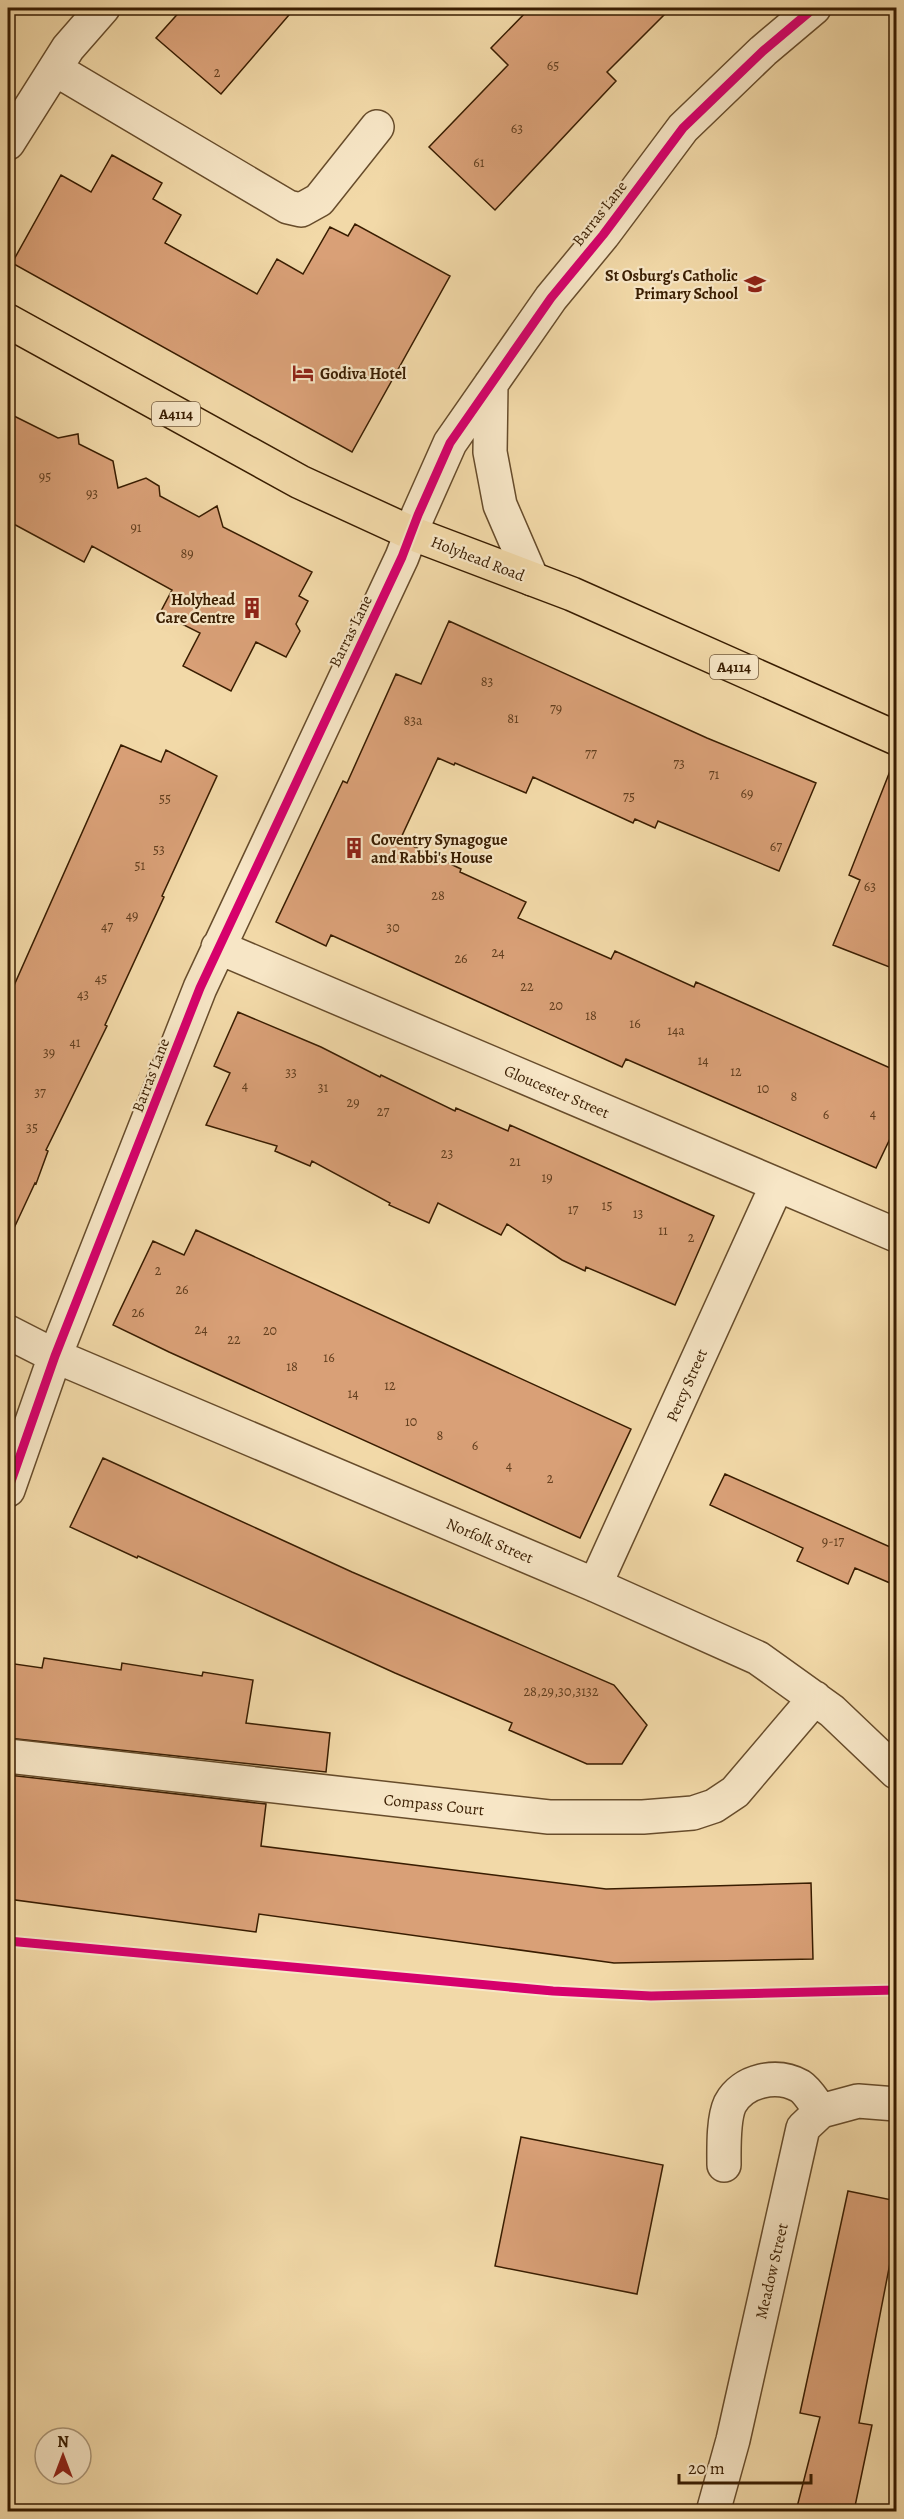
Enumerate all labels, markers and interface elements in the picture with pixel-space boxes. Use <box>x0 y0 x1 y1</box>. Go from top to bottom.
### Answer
house number: 65 <box>547 56 559 75</box>
house number: 2 <box>214 63 221 82</box>
house number: 63 <box>511 119 523 138</box>
house number: 61 <box>473 153 485 172</box>
street label: Barras Lane <box>567 176 632 251</box>
place label: St Osburg's Catholic Primary School <box>605 265 739 305</box>
school or university icon: St Osburg's Catholic Primary School <box>743 272 767 296</box>
hotel icon: Godiva Hotel <box>291 361 315 385</box>
place label: Godiva Hotel <box>320 363 407 385</box>
road number: A4114 <box>152 402 200 426</box>
house number: 95 <box>39 467 51 486</box>
house number: 93 <box>86 484 98 503</box>
house number: 91 <box>130 518 142 537</box>
street label: Holyhead Road <box>427 531 528 587</box>
house number: 89 <box>180 544 194 563</box>
place label: Holyhead Care Centre <box>156 589 235 629</box>
street label: Barras Lane <box>324 592 378 671</box>
building icon: Holyhead Care Centre <box>240 596 264 620</box>
road number: A4114 <box>710 655 758 679</box>
house number: 83 <box>481 672 493 691</box>
house number: 79 <box>550 699 562 718</box>
house number: 81 <box>507 709 519 728</box>
house number: 83a <box>403 711 423 730</box>
house number: 77 <box>585 744 597 763</box>
house number: 73 <box>673 754 685 773</box>
house number: 71 <box>709 765 720 784</box>
house number: 69 <box>741 784 753 803</box>
house number: 75 <box>623 787 635 806</box>
house number: 55 <box>159 789 171 808</box>
place label: Coventry Synagogue and Rabbi's House <box>371 829 508 869</box>
building icon: Coventry Synagogue and Rabbi's House <box>342 836 366 860</box>
house number: 67 <box>770 837 782 856</box>
house number: 53 <box>153 840 165 859</box>
house number: 51 <box>135 856 146 875</box>
house number: 63 <box>864 877 876 896</box>
house number: 28 <box>431 886 445 905</box>
house number: 49 <box>126 906 138 925</box>
house number: 47 <box>101 917 113 936</box>
house number: 30 <box>386 918 400 937</box>
house number: 24 <box>492 943 505 962</box>
house number: 26 <box>454 949 468 968</box>
house number: 45 <box>95 969 107 988</box>
house number: 22 <box>520 977 534 996</box>
house number: 43 <box>77 985 89 1004</box>
house number: 20 <box>549 996 563 1015</box>
house number: 18 <box>585 1006 597 1025</box>
house number: 16 <box>629 1014 641 1033</box>
house number: 14a <box>667 1021 685 1040</box>
house number: 41 <box>69 1033 81 1052</box>
street label: Barras Lane <box>127 1035 175 1116</box>
house number: 39 <box>43 1043 55 1062</box>
house number: 14 <box>697 1051 709 1070</box>
street label: Gloucester Street <box>501 1060 613 1124</box>
house number: 12 <box>730 1062 742 1081</box>
house number: 33 <box>285 1063 297 1082</box>
house number: 4 <box>242 1076 248 1095</box>
house number: 31 <box>318 1078 329 1097</box>
house number: 10 <box>757 1079 769 1098</box>
house number: 37 <box>34 1083 46 1102</box>
house number: 8 <box>791 1087 798 1106</box>
house number: 29 <box>346 1093 360 1112</box>
house number: 27 <box>377 1102 389 1121</box>
house number: 4 <box>870 1104 876 1123</box>
house number: 6 <box>823 1105 829 1124</box>
house number: 35 <box>26 1118 38 1137</box>
house number: 23 <box>441 1144 453 1163</box>
house number: 21 <box>509 1152 521 1171</box>
house number: 19 <box>541 1168 553 1187</box>
house number: 15 <box>602 1196 612 1215</box>
house number: 17 <box>568 1200 578 1219</box>
house number: 13 <box>633 1204 643 1223</box>
house number: 11 <box>658 1221 668 1240</box>
house number: 2 <box>688 1228 695 1247</box>
house number: 2 <box>155 1261 162 1280</box>
house number: 26 <box>175 1280 189 1299</box>
house number: 26 <box>131 1303 145 1322</box>
house number: 24 <box>195 1320 208 1339</box>
house number: 20 <box>263 1321 277 1340</box>
house number: 22 <box>227 1330 241 1349</box>
street label: Percy Street <box>661 1345 713 1425</box>
house number: 16 <box>323 1348 335 1367</box>
house number: 18 <box>286 1357 298 1376</box>
house number: 12 <box>384 1376 396 1395</box>
house number: 14 <box>347 1384 359 1403</box>
house number: 10 <box>405 1412 417 1431</box>
house number: 8 <box>437 1426 444 1445</box>
house number: 6 <box>472 1436 478 1455</box>
house number: 4 <box>506 1456 512 1475</box>
house number: 2 <box>547 1469 554 1488</box>
street label: Norfolk Street <box>443 1513 537 1569</box>
house number: 9-17 <box>822 1532 844 1551</box>
house number: 28,29,30,3132 <box>523 1682 599 1701</box>
street label: Compass Court <box>383 1789 485 1821</box>
street label: Meadow Street <box>750 2221 794 2321</box>
north arrow <box>33 2426 93 2486</box>
text: N <box>57 2431 69 2453</box>
scale bar <box>679 2447 811 2485</box>
text: 20 m <box>688 2456 725 2480</box>

